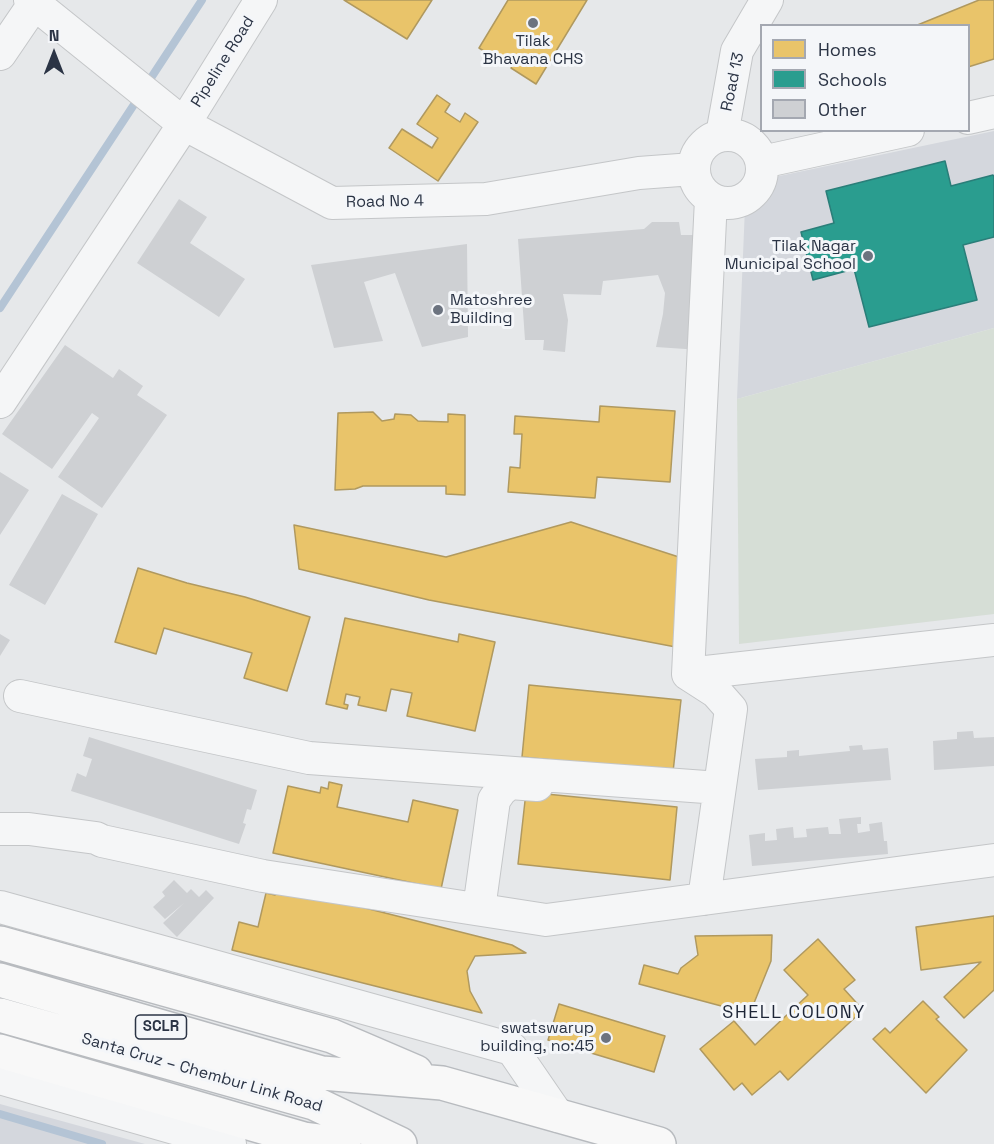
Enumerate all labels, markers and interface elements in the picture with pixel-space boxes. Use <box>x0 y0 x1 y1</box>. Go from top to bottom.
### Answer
street label: Pipeline Road <box>187 13 259 111</box>
marker: Tilak Bhavana CHS <box>526 16 540 30</box>
north arrow <box>24 24 84 84</box>
legend <box>760 24 970 132</box>
text: N <box>49 25 59 46</box>
place label: Tilak Bhavana CHS <box>483 32 583 70</box>
text: Homes <box>818 38 877 61</box>
street label: Road 13 <box>717 51 749 113</box>
text: Schools <box>818 68 887 91</box>
text: Other <box>818 98 867 121</box>
street label: Road No 4 <box>346 192 424 212</box>
place label: Tilak Nagar Municipal School <box>725 237 856 275</box>
marker: Tilak Nagar Municipal School <box>861 249 875 263</box>
place label: Matoshree Building <box>450 291 532 329</box>
marker: Matoshree Building <box>431 303 445 317</box>
district label: SHELL COLONY <box>722 1002 866 1024</box>
road number: SCLR <box>136 1015 186 1039</box>
place label: swatswarup building, no:45 <box>480 1019 594 1057</box>
street label: Santa Cruz – Chembur Link Road <box>79 1029 325 1117</box>
marker: swatswarup building, no:45 <box>599 1031 613 1045</box>

